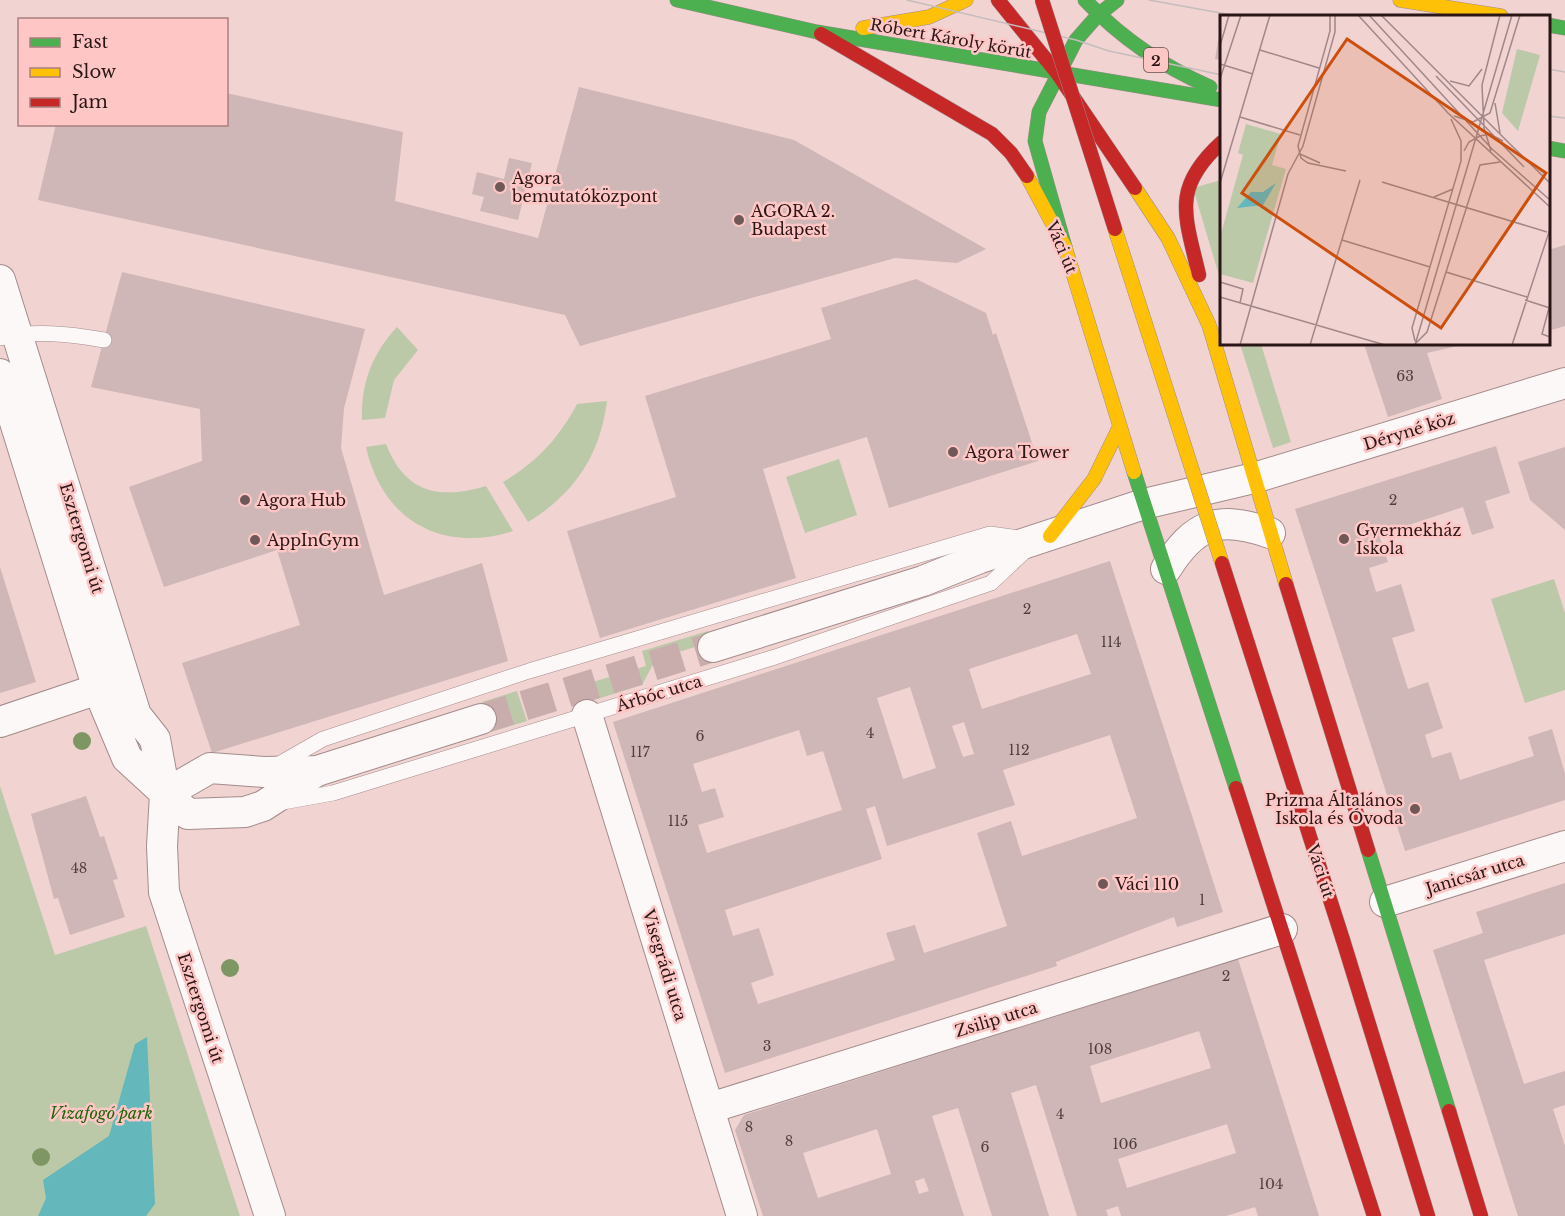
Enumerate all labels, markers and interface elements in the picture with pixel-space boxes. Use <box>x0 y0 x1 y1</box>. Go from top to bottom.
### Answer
street label: Róbert Károly körút <box>869 14 1033 62</box>
inset map <box>1220 15 1550 345</box>
legend <box>18 18 228 126</box>
text: Fast <box>72 31 109 53</box>
road number: 2 <box>1144 48 1168 72</box>
text: Slow <box>72 61 117 83</box>
text: Jam <box>70 91 108 113</box>
place label: Agora bemutatóközpont <box>511 168 658 206</box>
marker: Agora bemutatóközpont <box>493 180 507 194</box>
place label: AGORA 2. Budapest <box>750 201 835 239</box>
marker: AGORA 2. Budapest <box>732 213 746 227</box>
street label: Váci út <box>1042 217 1082 276</box>
house number: 63 <box>1396 367 1414 385</box>
street label: Déryné köz <box>1361 408 1457 454</box>
place label: Agora Tower <box>964 442 1069 462</box>
marker: Agora Tower <box>946 445 960 459</box>
street label: Esztergomi út <box>56 480 108 596</box>
place label: Agora Hub <box>256 490 346 510</box>
house number: 2 <box>1389 491 1397 509</box>
marker: Agora Hub <box>238 493 252 507</box>
place label: Gyermekház Iskola <box>1356 520 1461 558</box>
place label: AppInGym <box>266 530 359 550</box>
marker: Gyermekház Iskola <box>1337 532 1351 546</box>
marker: AppInGym <box>248 533 262 547</box>
house number: 2 <box>1023 600 1031 618</box>
house number: 114 <box>1101 633 1121 651</box>
street label: Árbóc utca <box>613 670 704 716</box>
house number: 4 <box>866 724 874 742</box>
house number: 6 <box>695 727 705 745</box>
house number: 112 <box>1008 741 1030 759</box>
house number: 117 <box>630 743 651 761</box>
place label: Prizma Általános Iskola és Óvoda <box>1265 790 1403 828</box>
marker: Prizma Általános Iskola és Óvoda <box>1408 802 1422 816</box>
house number: 115 <box>668 812 688 830</box>
street label: Váci út <box>1303 841 1339 900</box>
street label: Janicsár utca <box>1421 850 1527 899</box>
house number: 48 <box>71 859 87 877</box>
place label: Váci 110 <box>1114 874 1179 894</box>
marker: Váci 110 <box>1096 877 1110 891</box>
house number: 1 <box>1199 891 1205 909</box>
street label: Visegrádi utca <box>638 906 691 1023</box>
street label: Esztergomi út <box>174 950 228 1066</box>
house number: 2 <box>1222 967 1230 985</box>
street label: Zsilip utca <box>952 997 1040 1041</box>
house number: 3 <box>763 1037 771 1055</box>
house number: 108 <box>1088 1040 1112 1058</box>
park label: Vizafogó park <box>49 1103 153 1123</box>
house number: 4 <box>1056 1105 1064 1123</box>
house number: 8 <box>745 1118 753 1136</box>
house number: 8 <box>785 1132 793 1150</box>
house number: 106 <box>1112 1135 1138 1153</box>
house number: 6 <box>980 1138 990 1156</box>
house number: 104 <box>1259 1175 1283 1193</box>

